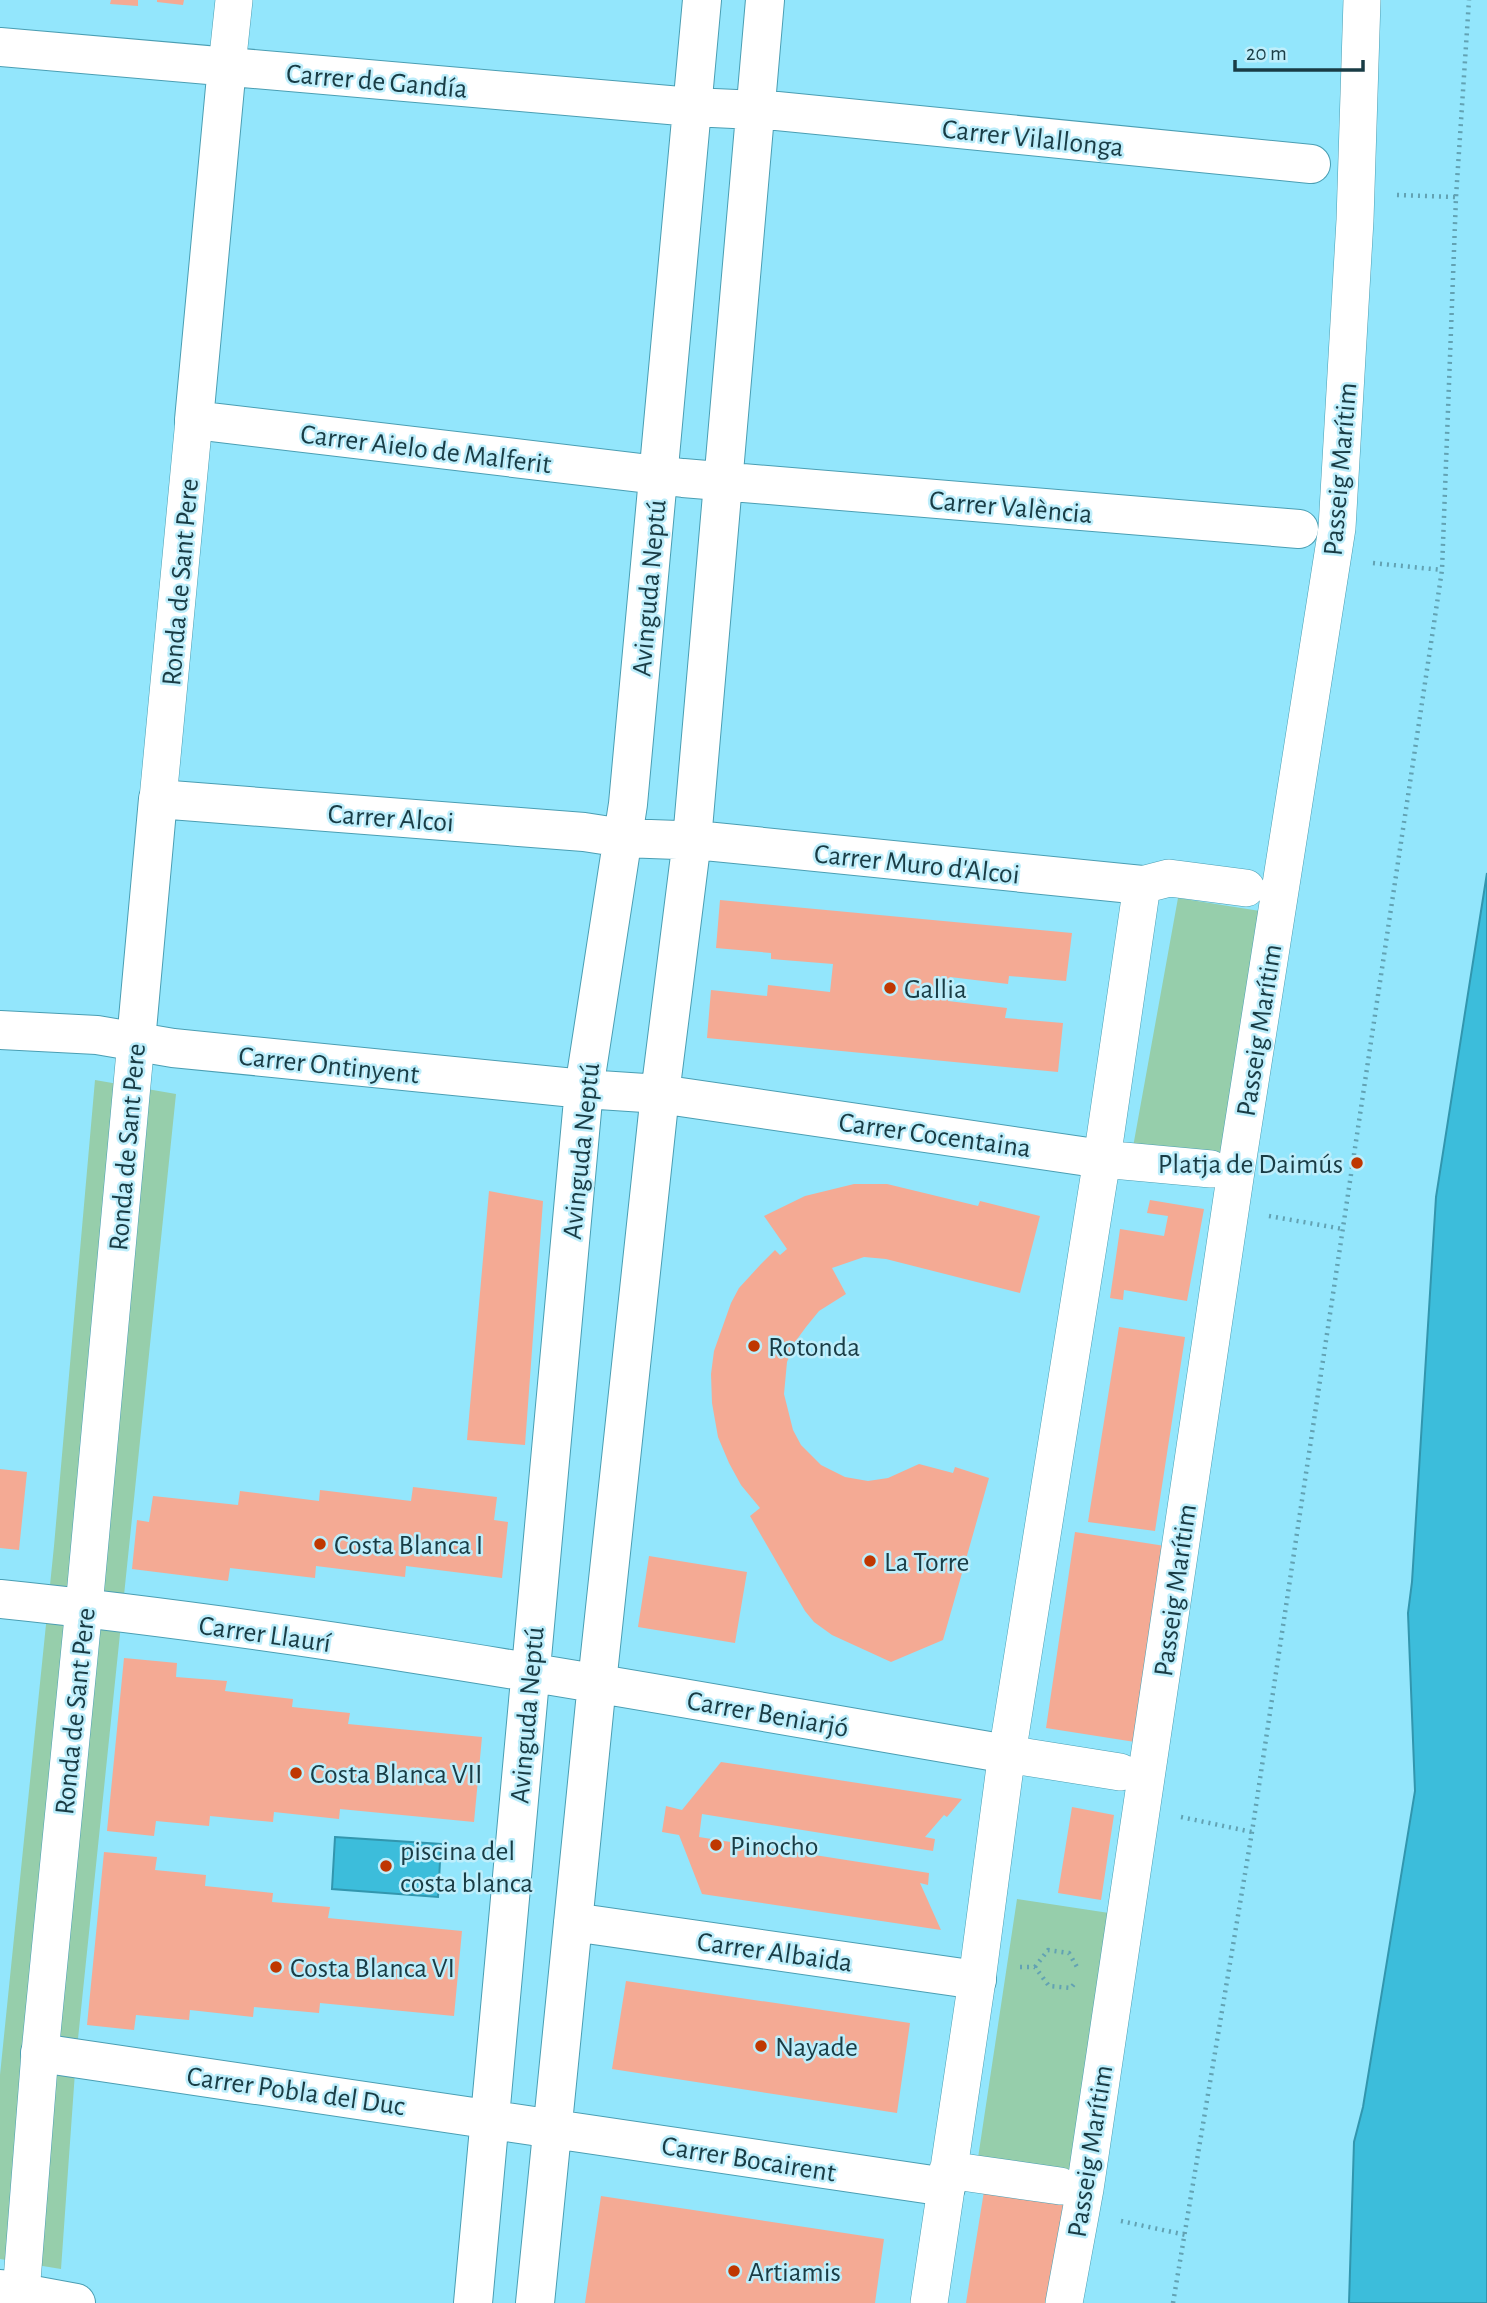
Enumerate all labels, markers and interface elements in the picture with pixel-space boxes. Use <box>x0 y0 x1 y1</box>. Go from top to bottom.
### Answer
scale bar <box>1235 28 1363 72</box>
text: 20 m <box>1246 43 1287 64</box>
street label: Carrer de Gandía <box>285 60 469 104</box>
street label: Carrer Vilallonga <box>941 116 1125 162</box>
street label: Passeig Marítim <box>1319 381 1363 557</box>
street label: Carrer Aielo de Malferit <box>299 421 553 479</box>
street label: Ronda de Sant Pere <box>158 477 204 687</box>
street label: Carrer València <box>928 487 1094 529</box>
street label: Avinguda Neptú <box>628 498 672 678</box>
street label: Carrer Alcoi <box>327 801 455 837</box>
street label: Carrer Muro d'Alcoi <box>813 840 1021 890</box>
street label: Passeig Marítim <box>1233 942 1287 1118</box>
place label: Gallia <box>904 976 967 1004</box>
marker: Gallia <box>882 980 898 996</box>
street label: Ronda de Sant Pere <box>105 1042 151 1252</box>
street label: Carrer Ontinyent <box>237 1043 421 1089</box>
street label: Avinguda Neptú <box>559 1061 605 1241</box>
street label: Carrer Cocentaina <box>837 1109 1033 1163</box>
place label: Platja de Daimús <box>1158 1151 1343 1179</box>
marker: Platja de Daimús <box>1349 1155 1365 1171</box>
place label: Rotonda <box>768 1334 860 1362</box>
marker: Rotonda <box>746 1338 762 1354</box>
street label: Passeig Marítim <box>1150 1502 1202 1678</box>
place label: Costa Blanca I <box>334 1532 483 1560</box>
marker: Costa Blanca I <box>312 1536 328 1552</box>
place label: La Torre <box>884 1549 970 1577</box>
marker: La Torre <box>862 1553 878 1569</box>
street label: Ronda de Sant Pere <box>51 1606 101 1816</box>
street label: Carrer Llaurí <box>197 1612 333 1658</box>
street label: Avinguda Neptú <box>506 1625 550 1805</box>
street label: Carrer Beniarjó <box>685 1687 851 1743</box>
place label: Costa Blanca VII <box>310 1761 483 1789</box>
marker: Costa Blanca VII <box>288 1765 304 1781</box>
place label: Pinocho <box>730 1833 819 1861</box>
marker: Pinocho <box>708 1837 724 1853</box>
place label: piscina del costa blanca <box>400 1838 533 1898</box>
marker: piscina del costa blanca <box>378 1858 394 1874</box>
street label: Carrer Albaida <box>695 1928 854 1978</box>
place label: Costa Blanca VI <box>290 1955 455 1983</box>
marker: Costa Blanca VI <box>268 1959 284 1975</box>
place label: Nayade <box>775 2034 858 2062</box>
marker: Nayade <box>753 2038 769 2054</box>
street label: Carrer Pobla del Duc <box>185 2063 407 2121</box>
street label: Passeig Marítim <box>1064 2063 1118 2239</box>
street label: Carrer Bocairent <box>660 2132 838 2188</box>
place label: Artiamis <box>748 2259 841 2287</box>
marker: Artiamis <box>726 2263 742 2279</box>

